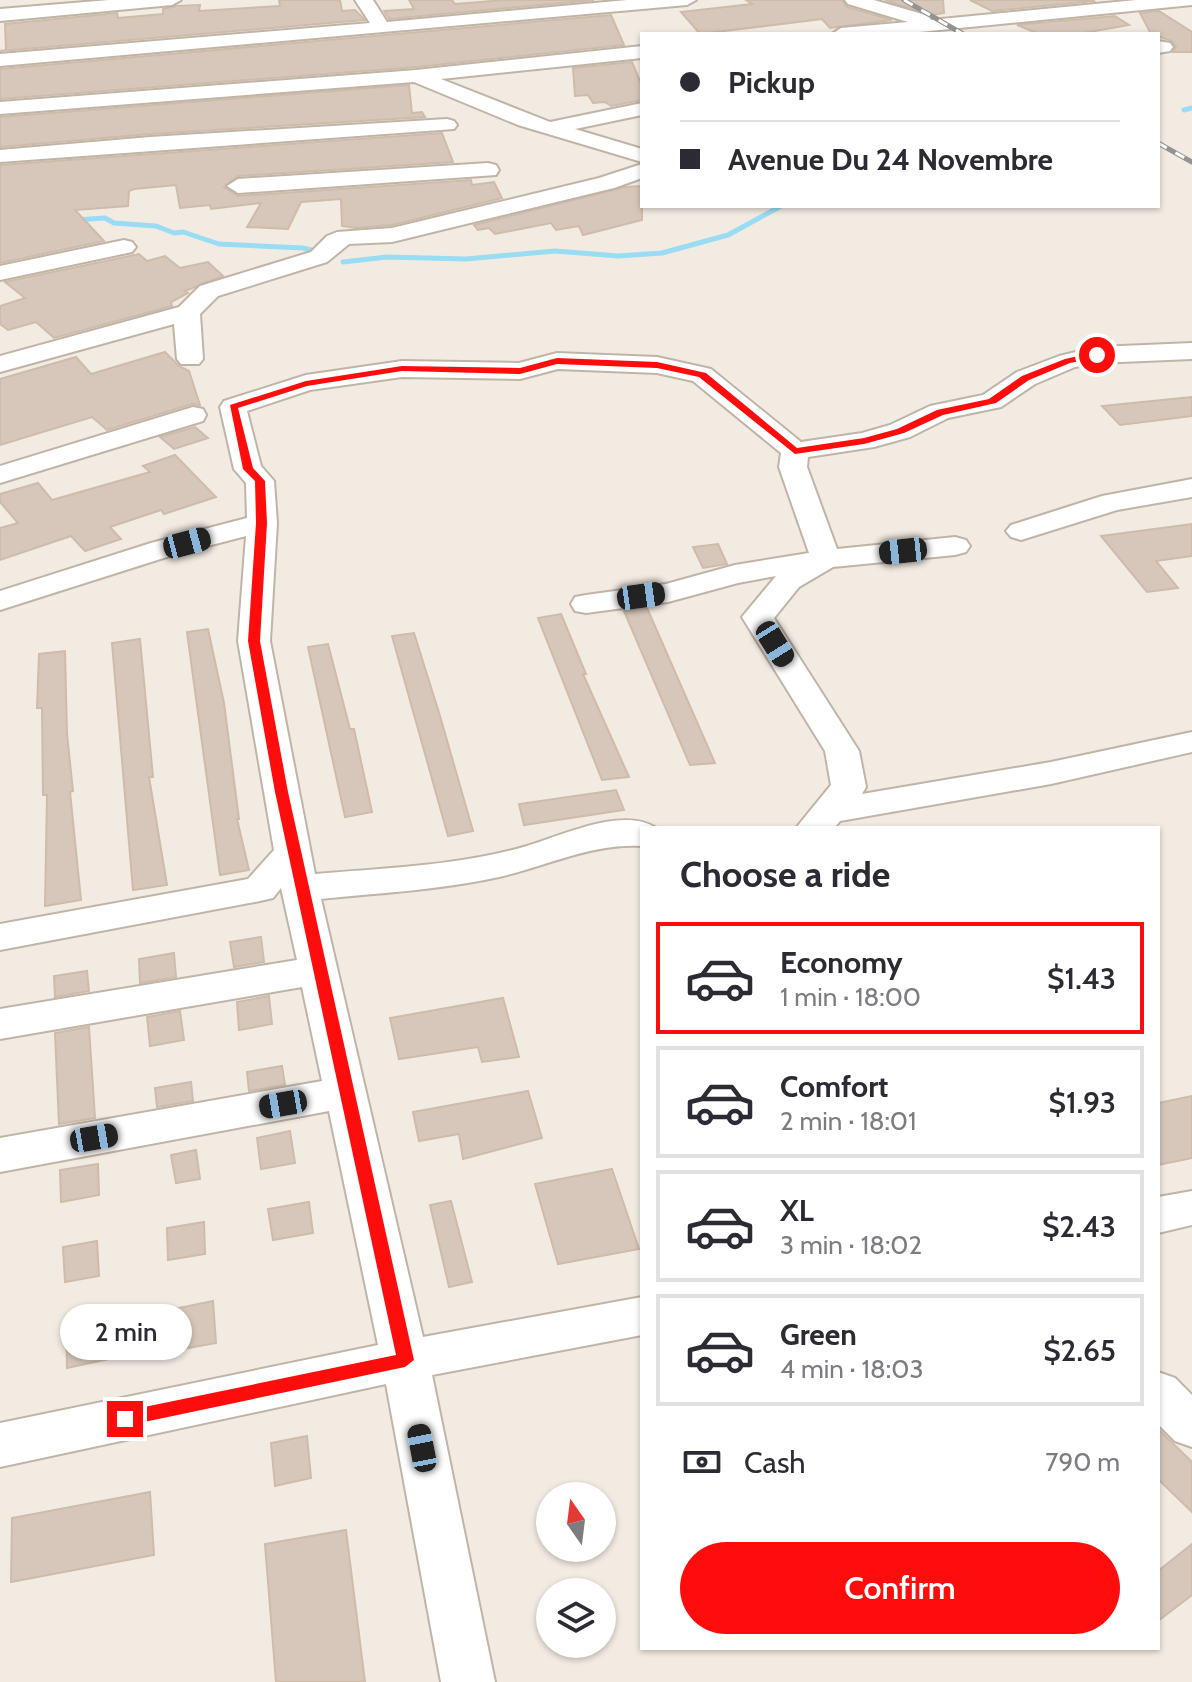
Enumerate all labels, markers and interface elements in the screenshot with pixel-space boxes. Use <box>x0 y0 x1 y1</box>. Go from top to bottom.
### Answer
text: Pickup <box>728 64 815 101</box>
text: Avenue Du 24 Novembre <box>728 141 1053 178</box>
route start <box>1079 337 1115 373</box>
car <box>161 525 213 561</box>
car <box>878 537 928 565</box>
car <box>616 581 666 611</box>
car <box>752 617 798 671</box>
text: Choose a ride <box>680 852 890 896</box>
icon: car <box>684 942 756 1014</box>
text: Economy <box>780 944 903 981</box>
text: $1.43 <box>1047 960 1116 997</box>
text: 1 min · 18:00 <box>780 981 921 1013</box>
icon: car <box>684 1066 756 1138</box>
text: Comfort <box>780 1068 888 1105</box>
text: $1.93 <box>1049 1084 1116 1121</box>
car <box>257 1088 309 1120</box>
text: 2 min · 18:01 <box>780 1105 916 1137</box>
car <box>68 1122 120 1154</box>
icon: car <box>684 1190 756 1262</box>
text: XL <box>780 1192 814 1229</box>
text: $2.43 <box>1042 1208 1116 1245</box>
text: 3 min · 18:02 <box>780 1229 922 1261</box>
callout: 2 min <box>59 1303 191 1359</box>
icon: car <box>684 1314 756 1386</box>
text: 2 min <box>95 1316 157 1348</box>
text: Green <box>780 1316 857 1353</box>
text: $2.65 <box>1043 1332 1116 1369</box>
text: 4 min · 18:03 <box>780 1353 923 1385</box>
route end <box>107 1401 143 1437</box>
car <box>406 1422 438 1474</box>
icon: cash <box>680 1440 724 1484</box>
text: Cash <box>744 1444 806 1481</box>
text: 790 m <box>1045 1446 1120 1478</box>
north arrow <box>536 1482 616 1562</box>
map controls <box>536 1482 616 1658</box>
button: Confirm <box>680 1542 1120 1634</box>
button: layers <box>536 1578 616 1658</box>

